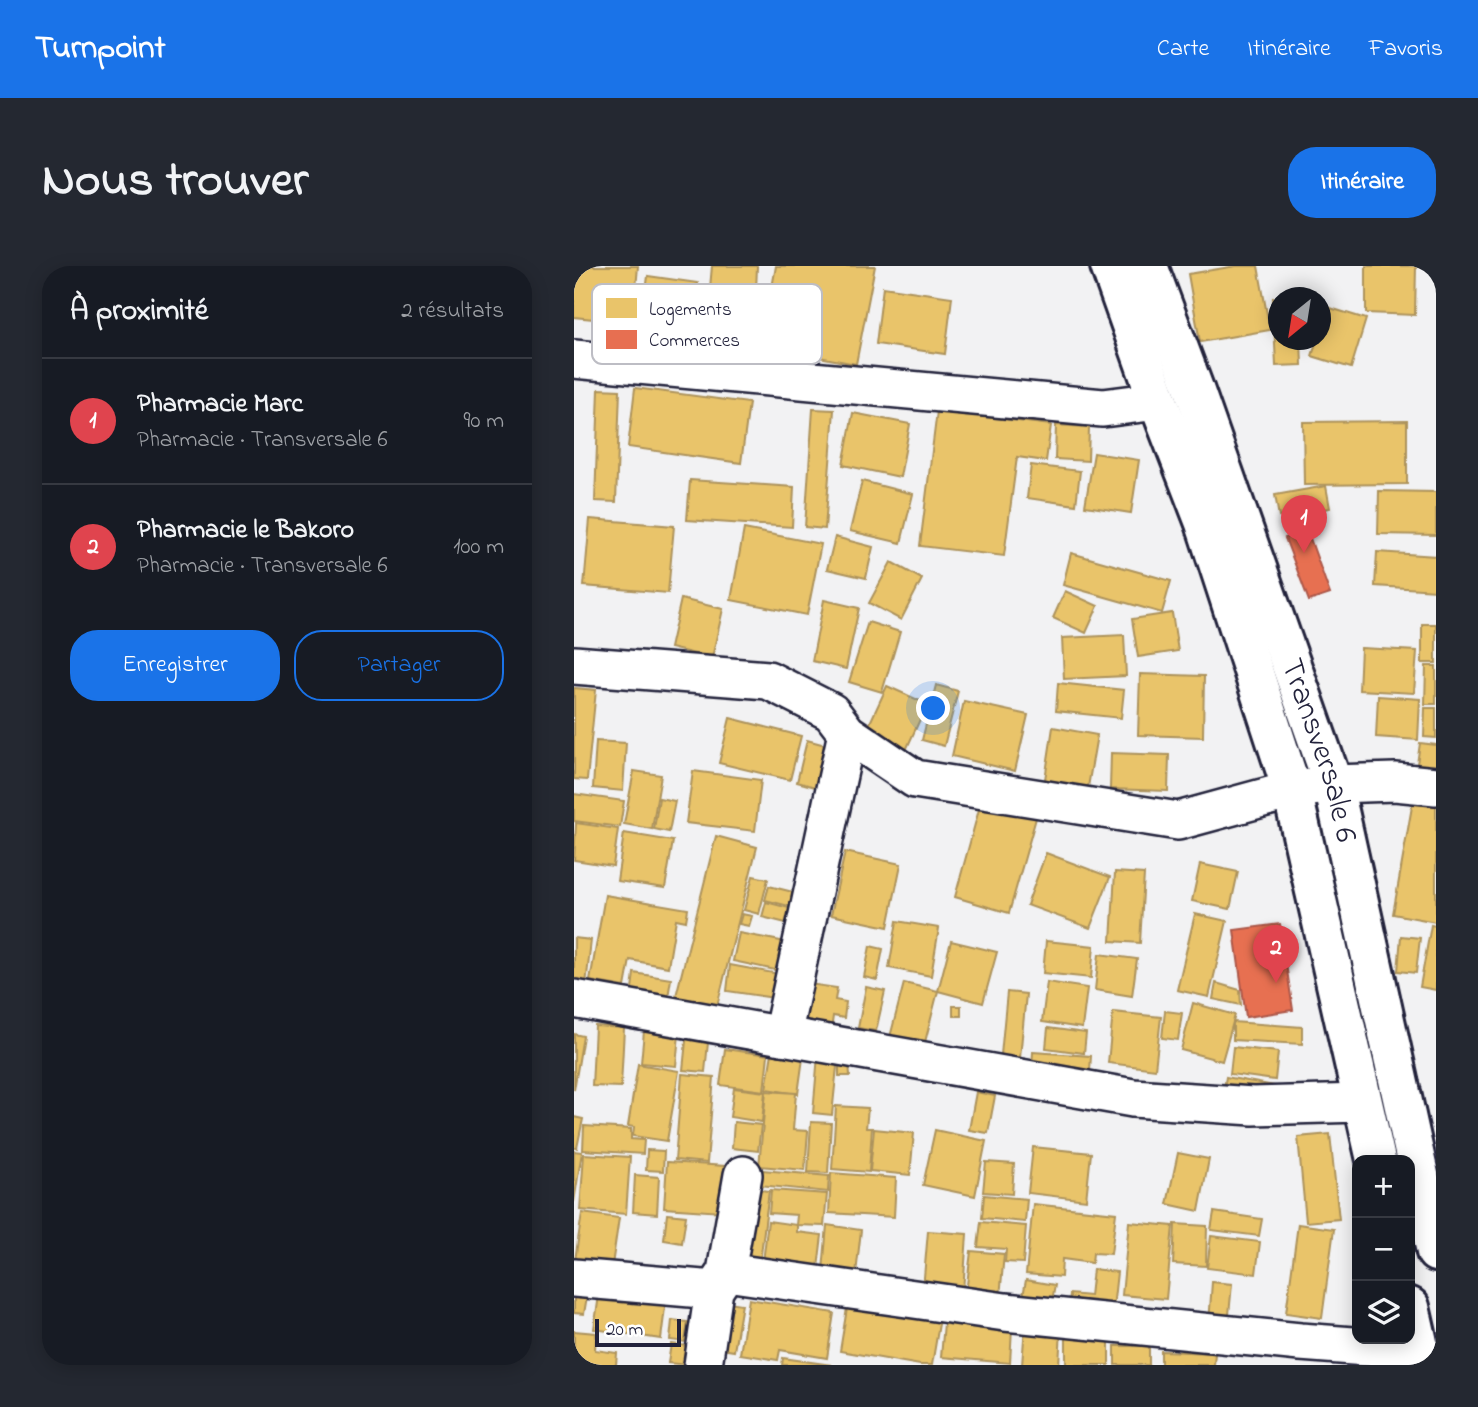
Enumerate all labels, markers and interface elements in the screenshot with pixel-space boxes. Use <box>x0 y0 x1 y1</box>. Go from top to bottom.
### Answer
text: Turnpoint <box>35 25 166 73</box>
text: Carte <box>1157 32 1209 67</box>
text: Itinéraire <box>1247 32 1331 67</box>
text: Favoris <box>1369 32 1443 67</box>
text: Nous trouver <box>42 146 308 218</box>
button: Itinéraire <box>1288 147 1436 218</box>
legend <box>592 284 822 364</box>
north arrow <box>1268 287 1331 350</box>
text: À proximité <box>70 290 208 334</box>
text: 2 résultats <box>401 295 504 328</box>
text: Logements <box>649 297 732 326</box>
text: Commerces <box>649 328 740 355</box>
text: Pharmacie Marc <box>137 386 303 424</box>
text: 1 <box>89 405 97 438</box>
text: 90 m <box>464 405 504 438</box>
text: Pharmacie · Transversale 6 <box>137 424 388 457</box>
pin: 1 <box>1281 495 1327 553</box>
text: Pharmacie le Bakoro <box>137 512 354 550</box>
text: 2 <box>87 531 99 564</box>
text: 100 m <box>453 531 504 564</box>
text: Pharmacie · Transversale 6 <box>137 550 388 583</box>
button: Enregistrer <box>70 630 280 701</box>
button: Partager <box>294 630 504 701</box>
street label: Transversale 6 <box>1267 652 1369 847</box>
your location <box>916 691 950 725</box>
pin: 2 <box>1253 925 1299 983</box>
map controls <box>1352 1155 1415 1344</box>
button: + <box>1352 1155 1415 1218</box>
button: − <box>1352 1218 1415 1281</box>
button: layers <box>1352 1281 1415 1344</box>
scale bar <box>595 1316 681 1348</box>
text: 20 m <box>606 1317 643 1344</box>

